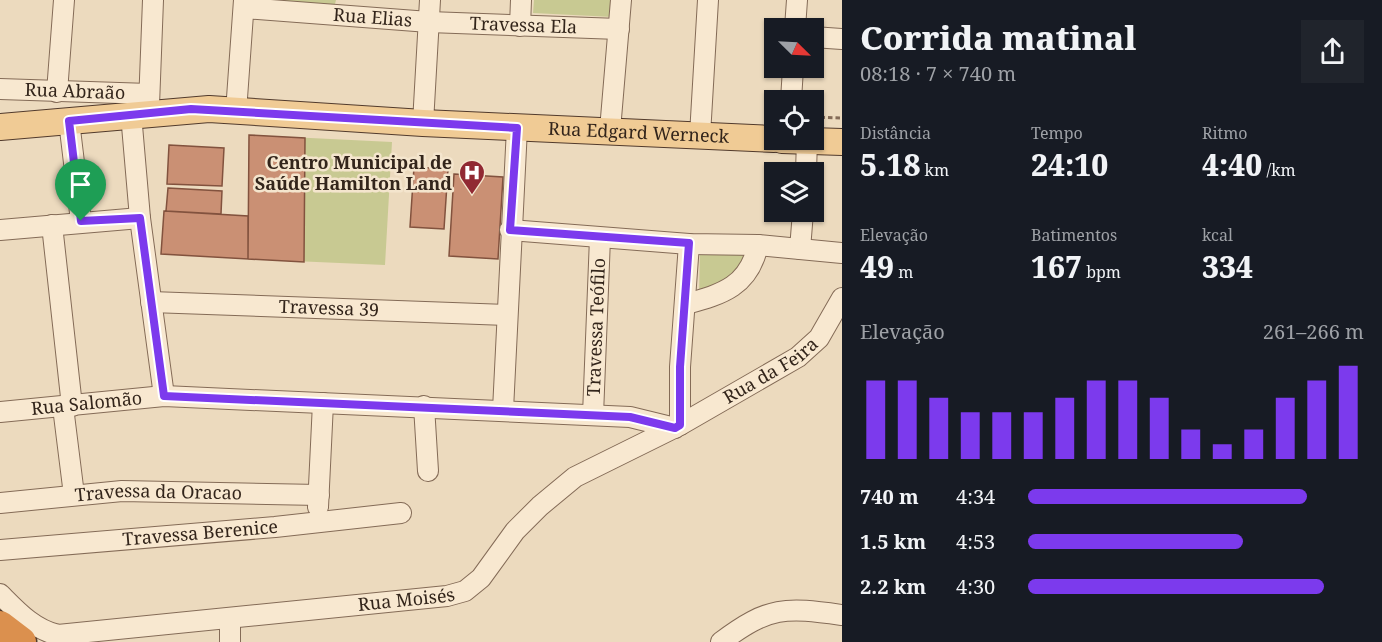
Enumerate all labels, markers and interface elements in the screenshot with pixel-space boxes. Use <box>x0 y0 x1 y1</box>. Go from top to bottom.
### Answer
street label: Rua Elias <box>332 2 413 32</box>
street label: Travessa Ela <box>469 11 578 38</box>
text: Corrida matinal <box>860 15 1136 60</box>
north arrow <box>764 18 824 78</box>
map controls <box>764 18 824 222</box>
button: share <box>1301 20 1364 83</box>
text: 08:18 · 7 × 740 m <box>860 60 1016 87</box>
street label: Rua Abraão <box>24 77 126 104</box>
button: locate <box>764 90 824 150</box>
street label: Rua Edgard Werneck <box>548 116 730 148</box>
text: Distância <box>860 122 931 144</box>
text: Tempo <box>1031 122 1083 144</box>
text: Ritmo <box>1202 122 1248 144</box>
text: 5.18 <box>860 144 920 185</box>
text: 24:10 <box>1031 144 1108 185</box>
text: 4:40 <box>1202 144 1262 185</box>
place label: Centro Municipal de Saúde Hamilton Land <box>255 150 452 195</box>
hospital icon: Centro Municipal de Saúde Hamilton Land <box>457 158 487 196</box>
pin <box>55 159 106 221</box>
text: km <box>920 159 949 181</box>
text: /km <box>1262 159 1296 181</box>
button: layers <box>764 162 824 222</box>
icon: arrive <box>64 168 97 201</box>
text: Elevação <box>860 224 928 246</box>
text: Batimentos <box>1031 224 1117 246</box>
text: kcal <box>1202 224 1233 246</box>
text: 49 <box>860 246 894 287</box>
text: 167 <box>1031 246 1082 287</box>
text: 334 <box>1202 246 1253 287</box>
street label: Travessa Teófilo <box>581 257 610 397</box>
text: m <box>894 261 913 283</box>
text: bpm <box>1082 261 1121 283</box>
street label: Travessa 39 <box>278 294 380 321</box>
text: Elevação <box>860 318 945 345</box>
text: 261–266 m <box>1263 318 1364 345</box>
street label: Rua da Feira <box>719 332 823 409</box>
street label: Rua Salomão <box>30 385 143 420</box>
street label: Travessa da Oracao <box>74 478 242 507</box>
text: 740 m <box>860 483 919 510</box>
text: 4:34 <box>956 483 995 510</box>
street label: Travessa Berenice <box>122 514 279 551</box>
text: 1.5 km <box>860 528 926 555</box>
text: 4:53 <box>956 528 995 555</box>
text: 2.2 km <box>860 573 926 600</box>
text: 4:30 <box>956 573 995 600</box>
street label: Rua Moisés <box>357 581 457 616</box>

